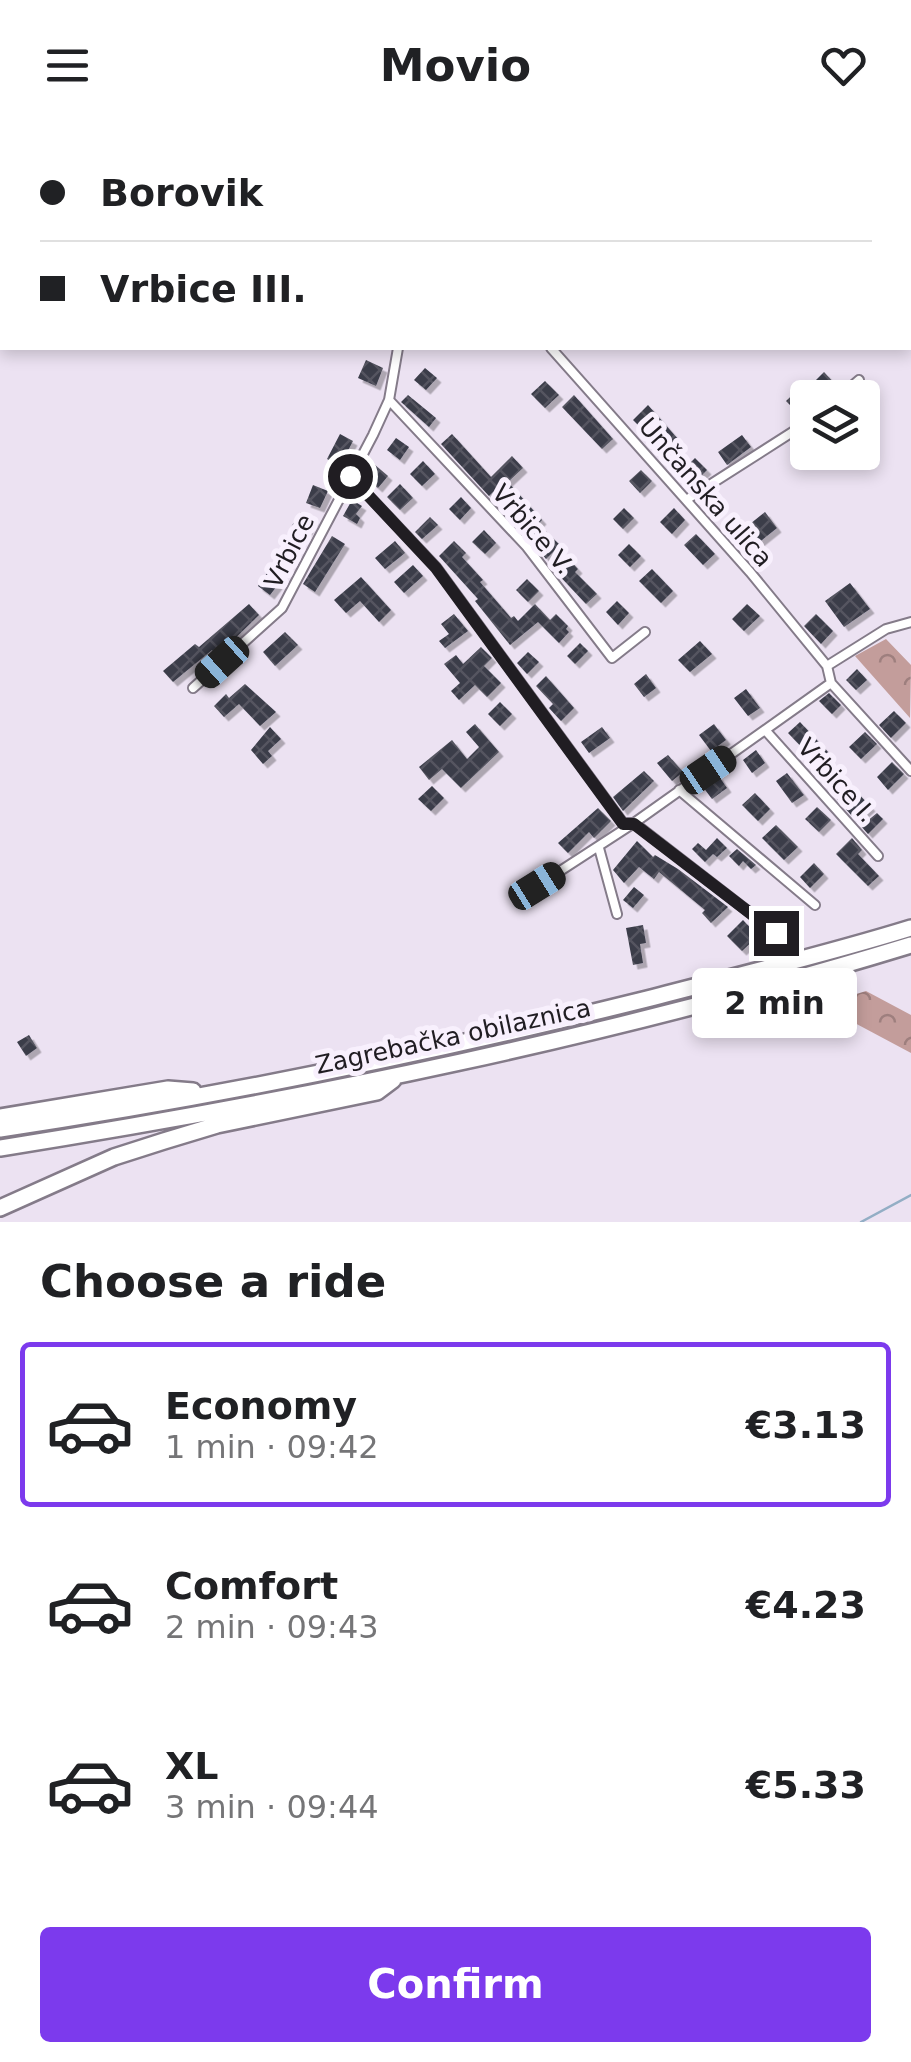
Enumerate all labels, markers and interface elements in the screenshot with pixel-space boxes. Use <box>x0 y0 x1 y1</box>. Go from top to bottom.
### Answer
icon: menu <box>40 38 95 93</box>
icon: heart <box>816 38 871 93</box>
text: Movio <box>380 39 531 92</box>
text: Borovik <box>100 171 263 215</box>
text: Vrbice III. <box>100 267 307 311</box>
map controls <box>790 380 880 470</box>
button: layers <box>790 380 880 470</box>
street label: Unčanska ulica <box>633 412 778 573</box>
route start <box>328 454 373 499</box>
street label: Vrbice V. <box>486 479 579 580</box>
street label: Vrbice <box>259 509 320 593</box>
car <box>190 631 254 693</box>
street label: Vrbice I. <box>792 733 882 828</box>
car <box>675 741 741 799</box>
car <box>504 857 570 915</box>
route end <box>754 911 799 956</box>
callout: 2 min <box>694 968 858 1038</box>
text: 2 min <box>724 984 825 1022</box>
street label: Zagrebačka obilaznica <box>313 993 594 1080</box>
text: Choose a ride <box>40 1255 386 1308</box>
icon: car <box>45 1380 135 1470</box>
text: Economy <box>165 1384 357 1428</box>
text: €3.13 <box>746 1403 866 1447</box>
text: 1 min · 09:42 <box>165 1428 379 1466</box>
icon: car <box>45 1560 135 1650</box>
text: Comfort <box>165 1564 338 1608</box>
text: €4.23 <box>746 1583 866 1627</box>
text: 2 min · 09:43 <box>165 1608 379 1646</box>
icon: car <box>45 1740 135 1830</box>
text: XL <box>165 1744 219 1788</box>
text: €5.33 <box>746 1763 866 1807</box>
text: 3 min · 09:44 <box>165 1788 379 1826</box>
button: Confirm <box>40 1927 871 2042</box>

